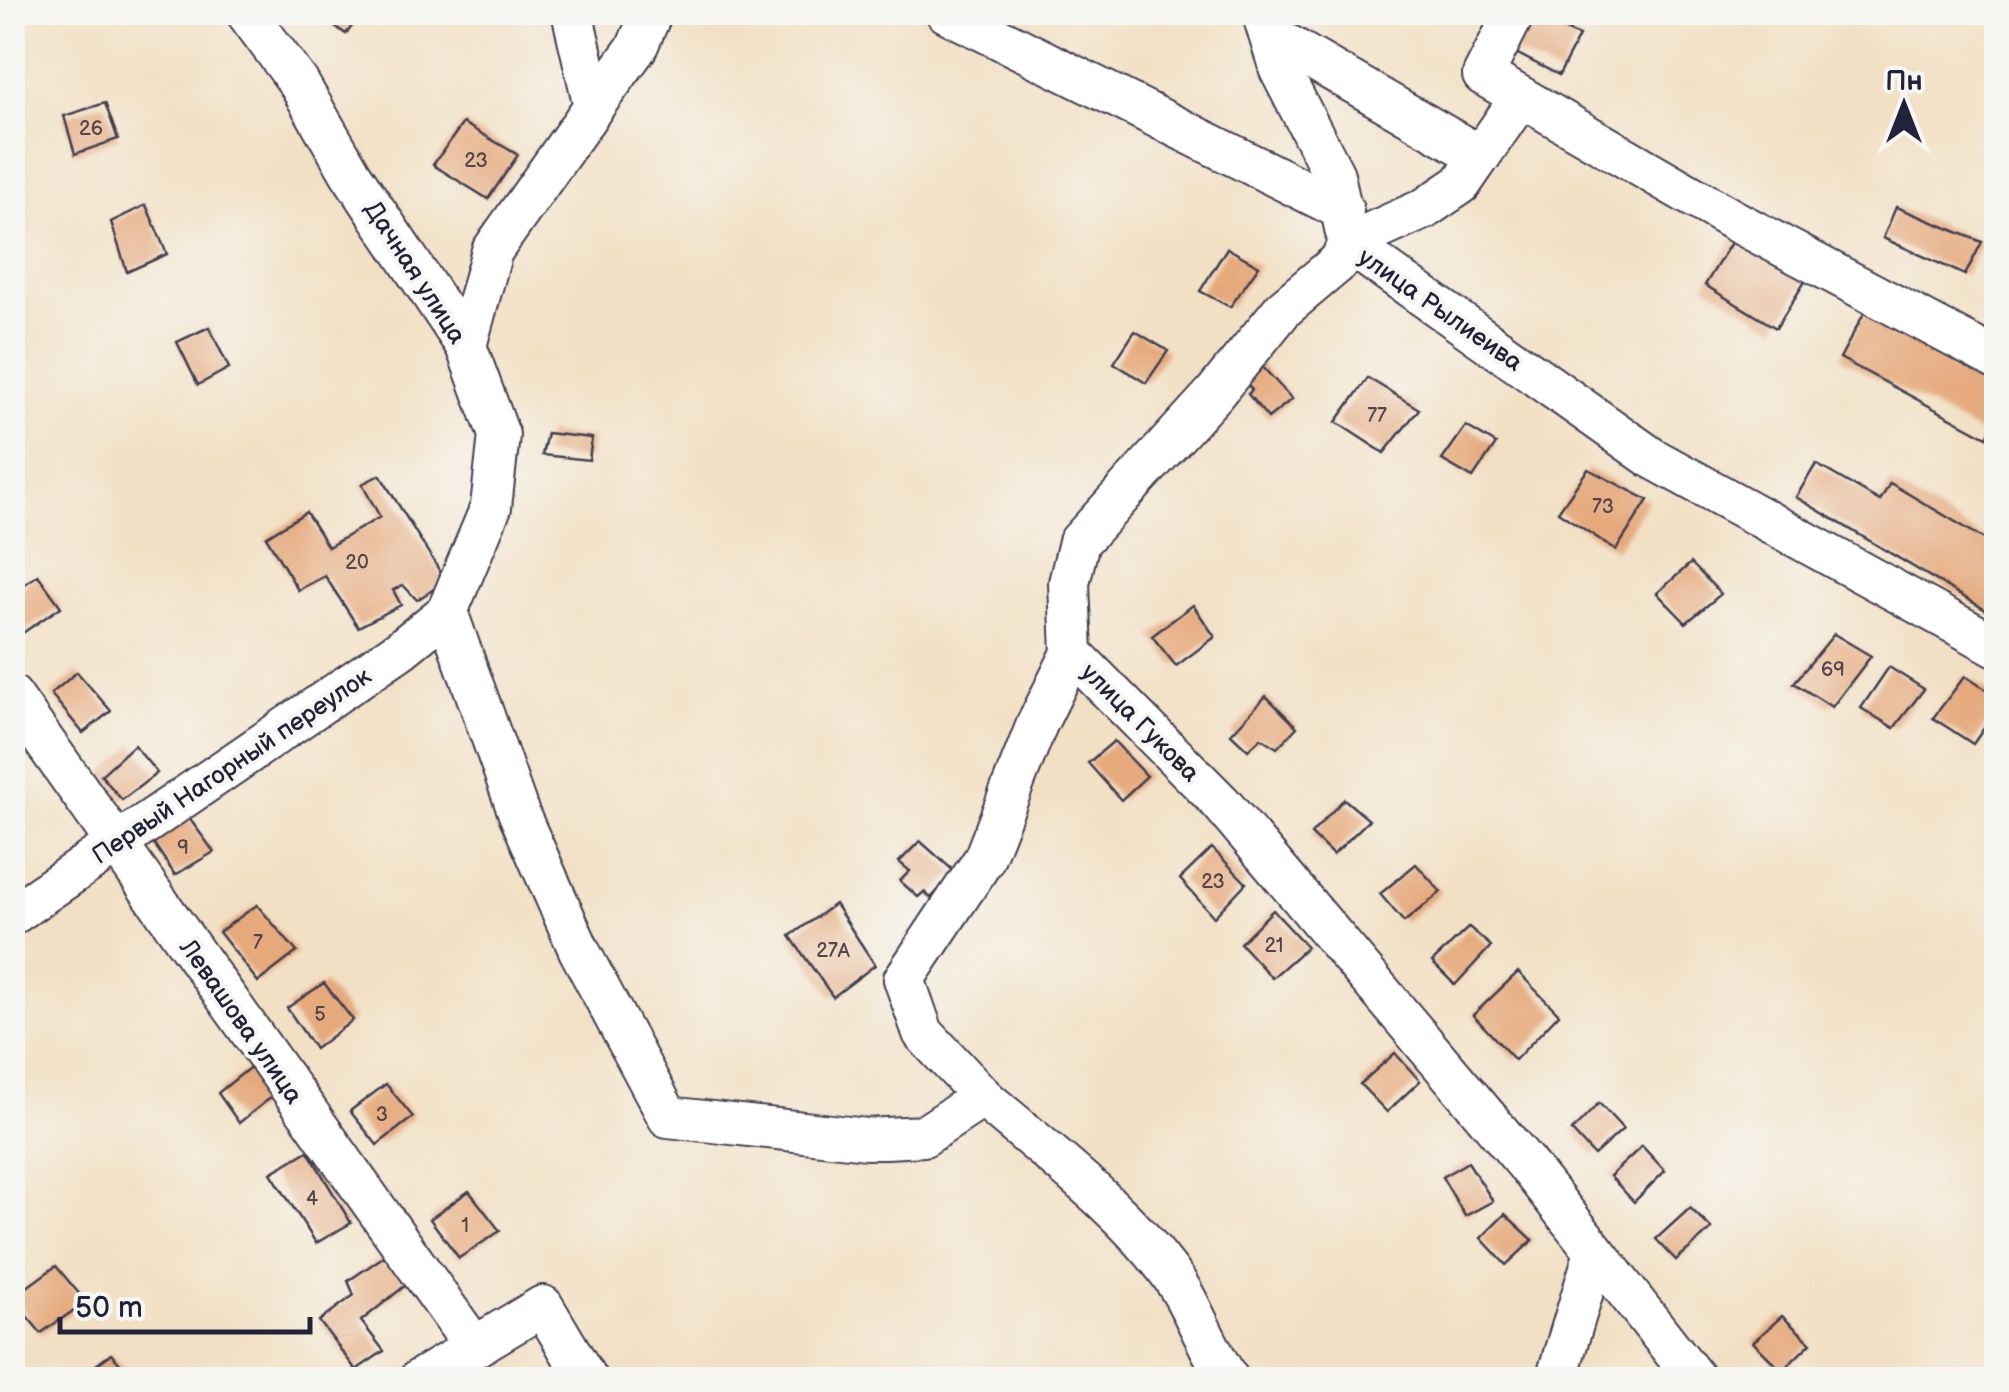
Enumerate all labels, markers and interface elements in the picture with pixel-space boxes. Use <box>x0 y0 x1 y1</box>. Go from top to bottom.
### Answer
north arrow <box>1854 55 1954 155</box>
text: Пн <box>1885 65 1923 98</box>
house number: 26 <box>79 117 103 141</box>
house number: 23 <box>464 149 488 173</box>
street label: Дачная улица <box>357 196 473 350</box>
street label: улица Рылиеива <box>1352 242 1528 379</box>
house number: 77 <box>1367 404 1387 428</box>
house number: 73 <box>1592 495 1614 519</box>
house number: 20 <box>345 551 369 575</box>
street label: улица Гукова <box>1074 657 1206 789</box>
house number: 69 <box>1821 658 1845 682</box>
street label: Первый Нагорный переулок <box>86 661 378 871</box>
house number: 9 <box>177 836 189 860</box>
house number: 23 <box>1201 870 1225 894</box>
house number: 7 <box>253 931 263 955</box>
street label: Левашова улица <box>172 933 309 1110</box>
house number: 21 <box>1264 934 1284 958</box>
house number: 27А <box>816 939 851 963</box>
house number: 5 <box>314 1003 326 1027</box>
house number: 3 <box>376 1103 388 1127</box>
house number: 4 <box>306 1187 318 1211</box>
house number: 1 <box>461 1214 469 1238</box>
scale bar <box>60 1272 310 1334</box>
text: 50 m <box>75 1290 143 1326</box>

